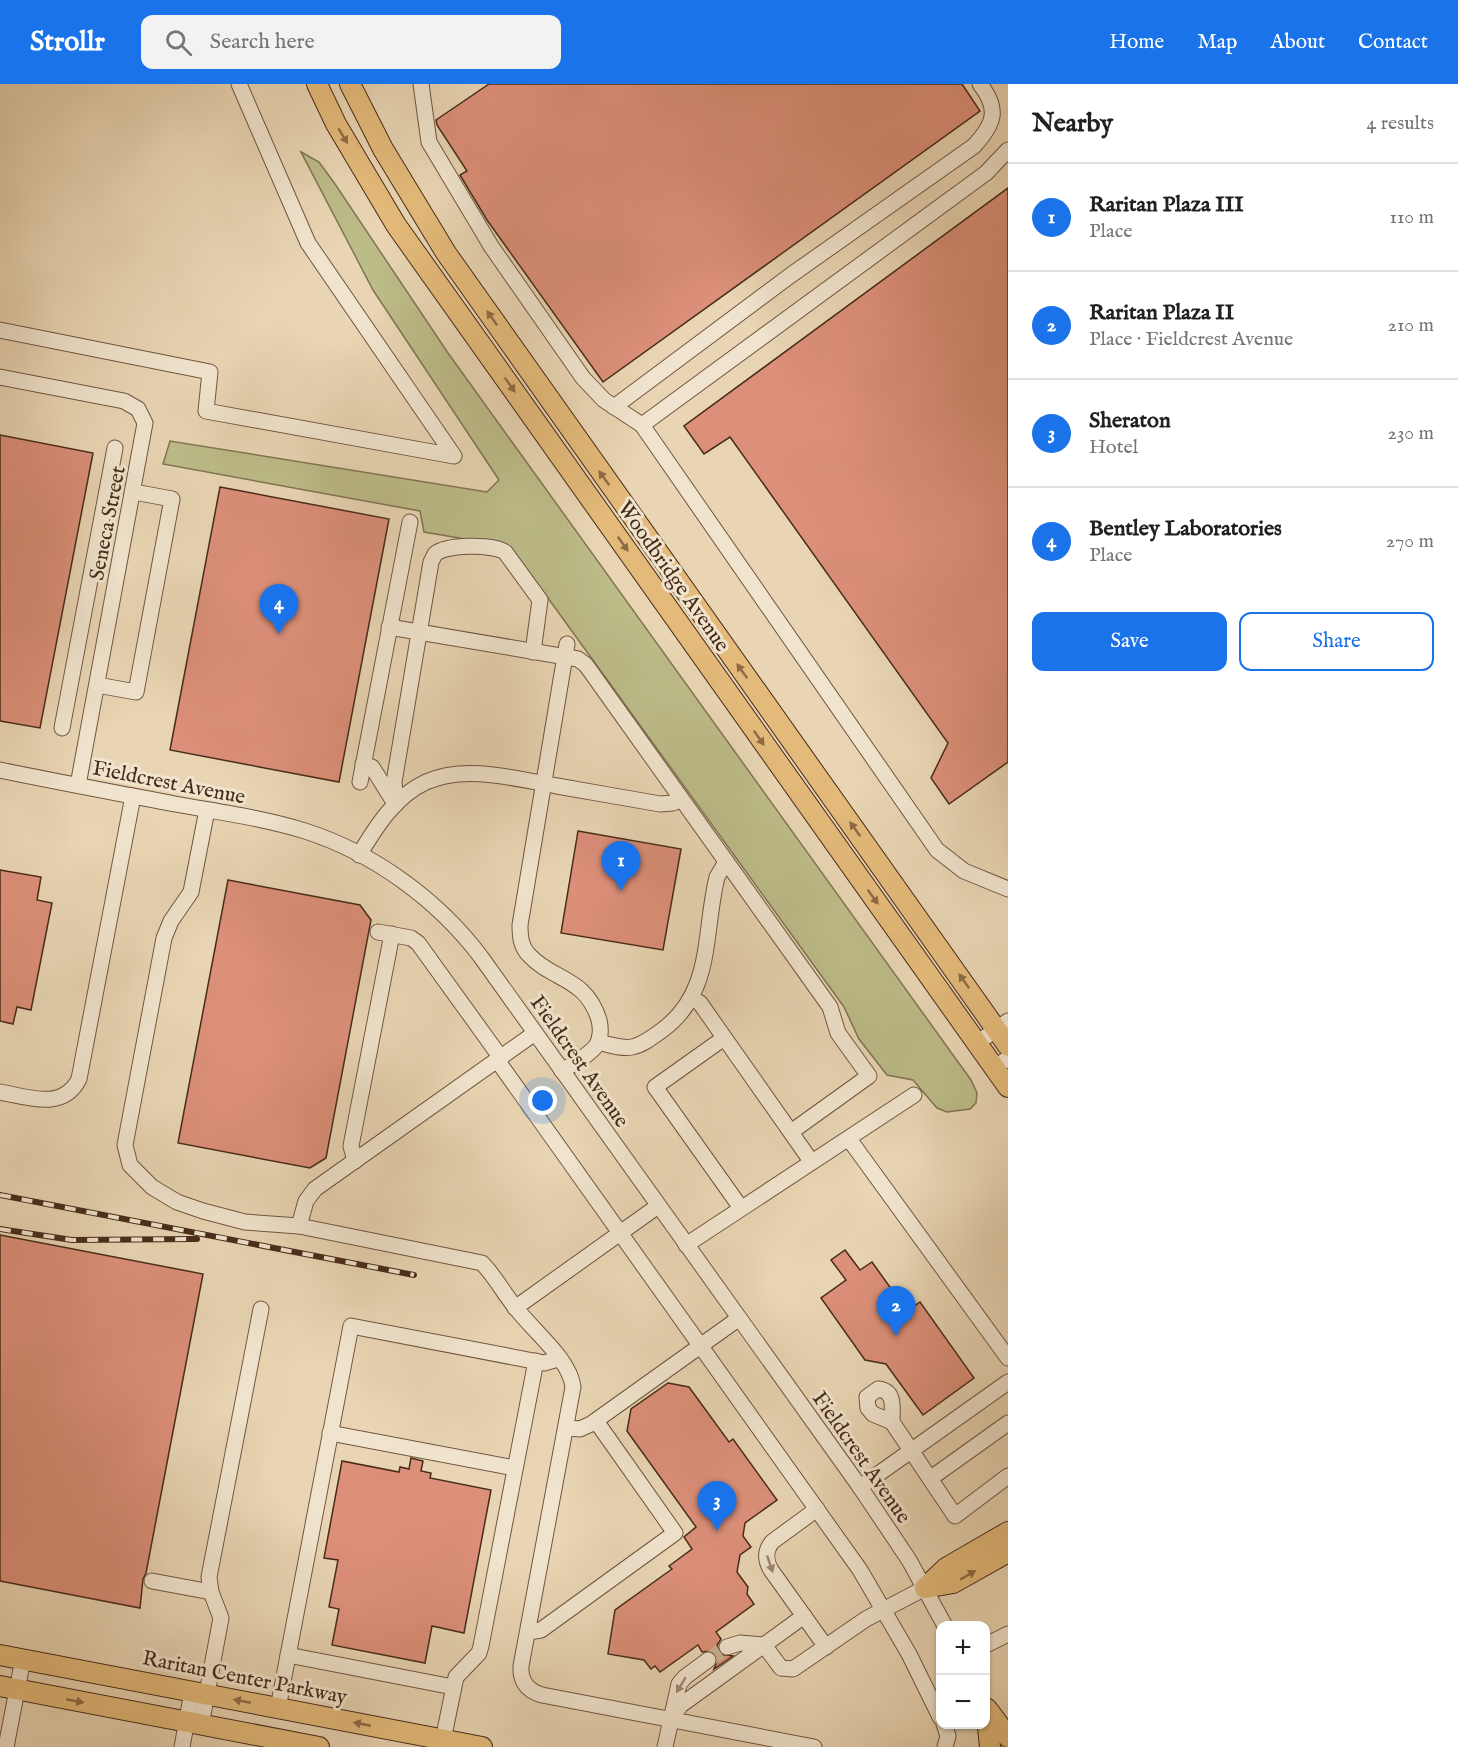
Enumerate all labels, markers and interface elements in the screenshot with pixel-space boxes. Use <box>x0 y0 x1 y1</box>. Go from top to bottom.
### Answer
search box <box>141 15 561 69</box>
text: Strollr <box>30 25 105 60</box>
icon: search <box>162 26 195 59</box>
text: Search here <box>210 28 315 56</box>
text: Home <box>1109 29 1164 56</box>
text: Map <box>1197 29 1237 56</box>
text: About <box>1270 29 1325 56</box>
text: Contact <box>1358 29 1428 56</box>
text: Nearby <box>1032 107 1113 140</box>
text: 4 results <box>1367 111 1434 136</box>
one-way arrow <box>338 128 348 145</box>
text: Raritan Plaza III <box>1089 191 1244 219</box>
text: 1 <box>1048 205 1055 230</box>
text: 110 m <box>1390 205 1434 230</box>
text: Place <box>1089 219 1132 244</box>
text: Raritan Plaza II <box>1089 299 1234 327</box>
one-way arrow <box>486 311 498 327</box>
text: 2 <box>1047 313 1056 338</box>
text: 210 m <box>1388 313 1434 338</box>
text: Place · Fieldcrest Avenue <box>1089 327 1293 352</box>
one-way arrow <box>504 377 516 393</box>
text: Sheraton <box>1089 407 1171 435</box>
text: 3 <box>1048 421 1055 446</box>
text: 230 m <box>1388 421 1434 446</box>
text: Hotel <box>1089 435 1138 460</box>
street label: Seneca Street <box>84 464 133 583</box>
one-way arrow <box>598 470 610 486</box>
street label: Woodbridge Avenue <box>611 496 735 658</box>
text: Bentley Laboratories <box>1089 515 1282 543</box>
text: 4 <box>1047 529 1056 554</box>
text: 270 m <box>1386 529 1434 554</box>
one-way arrow <box>616 537 628 552</box>
text: Place <box>1089 543 1132 568</box>
pin: 4 <box>260 584 298 634</box>
button: Save <box>1032 612 1227 671</box>
button: Share <box>1239 612 1434 671</box>
one-way arrow <box>736 663 748 679</box>
one-way arrow <box>753 729 765 745</box>
street label: Fieldcrest Avenue <box>90 755 248 812</box>
one-way arrow <box>849 822 861 838</box>
pin: 1 <box>602 842 640 891</box>
one-way arrow <box>867 889 878 905</box>
one-way arrow <box>959 973 970 989</box>
street label: Fieldcrest Avenue <box>523 991 635 1133</box>
your location <box>528 1086 557 1115</box>
pin: 2 <box>876 1286 916 1336</box>
street label: Fieldcrest Avenue <box>805 1387 917 1529</box>
pin: 3 <box>698 1482 736 1531</box>
one-way arrow <box>765 1555 775 1573</box>
one-way arrow <box>960 1570 977 1580</box>
map controls <box>936 1621 990 1729</box>
button: + <box>936 1621 990 1675</box>
street label: Raritan Center Parkway <box>140 1645 350 1712</box>
button: − <box>936 1675 990 1729</box>
one-way arrow <box>676 1676 687 1693</box>
one-way arrow <box>233 1696 252 1705</box>
one-way arrow <box>66 1697 85 1706</box>
one-way arrow <box>353 1719 372 1728</box>

